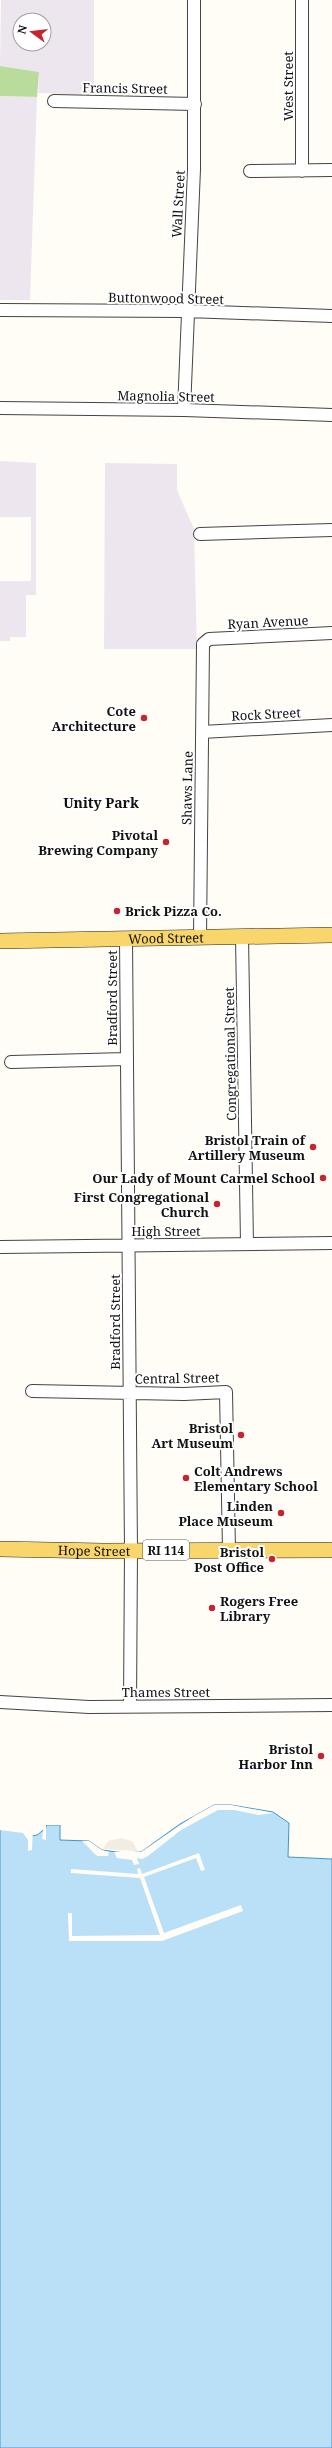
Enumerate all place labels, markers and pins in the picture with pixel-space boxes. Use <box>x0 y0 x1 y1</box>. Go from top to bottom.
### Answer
place label: Cote Architecture <box>52 702 136 735</box>
marker: Cote Architecture <box>139 713 149 723</box>
place label: Pivotal Brewing Company <box>38 826 158 859</box>
marker: Pivotal Brewing Company <box>161 837 171 847</box>
place label: Brick Pizza Co. <box>125 902 222 920</box>
marker: Brick Pizza Co. <box>112 906 122 916</box>
place label: Bristol Train of Artillery Museum <box>188 1131 307 1164</box>
marker: Bristol Train of Artillery Museum <box>308 1142 318 1152</box>
place label: Our Lady of Mount Carmel School <box>92 1169 315 1187</box>
marker: Our Lady of Mount Carmel School <box>318 1173 328 1183</box>
place label: First Congregational Church <box>74 1188 209 1221</box>
marker: First Congregational Church <box>212 1199 222 1209</box>
place label: Bristol Art Museum <box>152 1419 233 1452</box>
marker: Bristol Art Museum <box>236 1430 246 1440</box>
place label: Colt Andrews Elementary School <box>194 1462 318 1495</box>
marker: Colt Andrews Elementary School <box>181 1473 191 1483</box>
place label: Linden Place Museum <box>178 1497 273 1530</box>
marker: Linden Place Museum <box>276 1508 286 1518</box>
place label: Bristol Post Office <box>194 1543 264 1576</box>
marker: Bristol Post Office <box>267 1554 277 1564</box>
place label: Rogers Free Library <box>220 1592 298 1625</box>
marker: Rogers Free Library <box>207 1603 217 1613</box>
place label: Bristol Harbor Inn <box>239 1740 313 1773</box>
marker: Bristol Harbor Inn <box>316 1751 326 1761</box>

